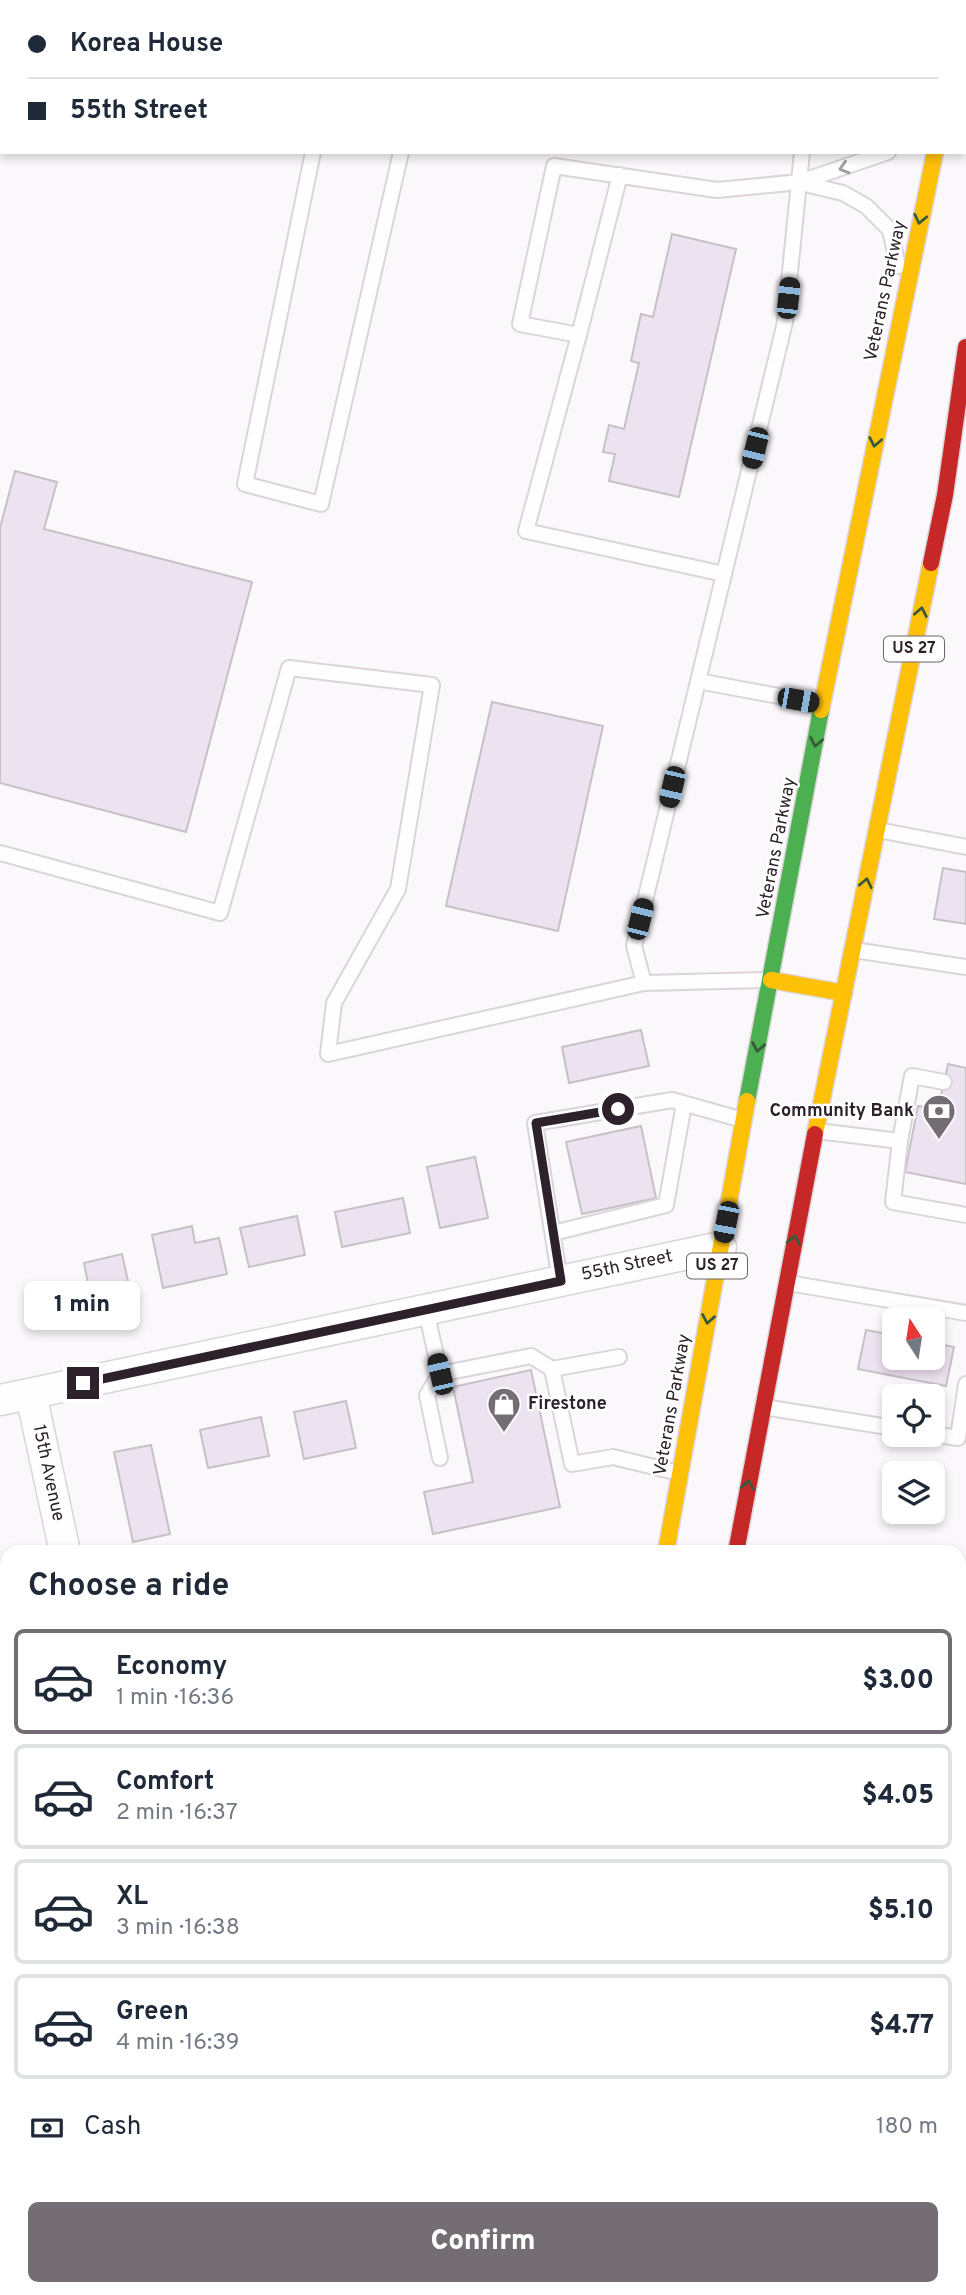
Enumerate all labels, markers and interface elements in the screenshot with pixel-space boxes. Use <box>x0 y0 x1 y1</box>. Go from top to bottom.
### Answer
text: Korea House <box>70 28 223 61</box>
text: 55th Street <box>70 95 208 128</box>
one-way arrow <box>839 160 851 175</box>
one-way arrow <box>914 213 929 225</box>
street label: Veterans Parkway <box>860 218 912 364</box>
car <box>776 276 801 320</box>
car <box>740 425 771 471</box>
one-way arrow <box>868 436 883 448</box>
one-way arrow <box>913 606 928 618</box>
road number: US 27 <box>884 636 944 662</box>
car <box>776 686 821 714</box>
one-way arrow <box>809 736 824 748</box>
car <box>658 764 687 810</box>
street label: Veterans Parkway <box>752 775 802 921</box>
one-way arrow <box>858 877 873 889</box>
car <box>625 896 656 942</box>
one-way arrow <box>752 1041 767 1053</box>
bank icon: Community Bank <box>920 1092 958 1141</box>
route start <box>602 1093 634 1125</box>
place label: Community Bank <box>770 1100 914 1123</box>
car <box>712 1199 741 1245</box>
one-way arrow <box>786 1234 801 1246</box>
street label: 55th Street <box>579 1245 675 1287</box>
road number: US 27 <box>687 1254 747 1278</box>
callout: 1 min <box>25 1282 141 1330</box>
text: 1 min <box>54 1291 110 1320</box>
north arrow <box>882 1307 945 1370</box>
map controls <box>882 1307 945 1524</box>
one-way arrow <box>701 1313 716 1325</box>
street label: Veterans Parkway <box>649 1332 697 1478</box>
car <box>426 1351 455 1397</box>
route end <box>67 1367 99 1399</box>
button: locate <box>882 1384 945 1447</box>
shop icon: Firestone <box>485 1385 523 1434</box>
place label: Firestone <box>528 1393 607 1416</box>
street label: 15th Avenue <box>27 1423 69 1523</box>
button: layers <box>882 1461 945 1524</box>
one-way arrow <box>740 1479 755 1491</box>
text: Choose a ride <box>28 1567 229 1607</box>
icon: car <box>32 1650 95 1713</box>
text: Economy <box>116 1651 227 1684</box>
text: $3.00 <box>862 1665 934 1698</box>
text: 1 min · 16:36 <box>116 1684 234 1713</box>
icon: car <box>32 1765 95 1828</box>
text: Comfort <box>116 1766 214 1799</box>
text: $4.05 <box>862 1780 934 1813</box>
text: 2 min · 16:37 <box>116 1799 238 1828</box>
icon: car <box>32 1880 95 1943</box>
text: XL <box>116 1881 148 1914</box>
text: $5.10 <box>868 1895 934 1928</box>
text: 3 min · 16:38 <box>116 1914 240 1943</box>
icon: car <box>32 1995 95 2058</box>
text: Green <box>116 1996 189 2029</box>
text: $4.77 <box>869 2010 934 2043</box>
text: 4 min · 16:39 <box>116 2029 239 2058</box>
icon: cash <box>28 2109 66 2147</box>
text: Cash <box>84 2111 141 2144</box>
text: 180 m <box>876 2113 938 2142</box>
button: Confirm <box>28 2202 938 2282</box>

